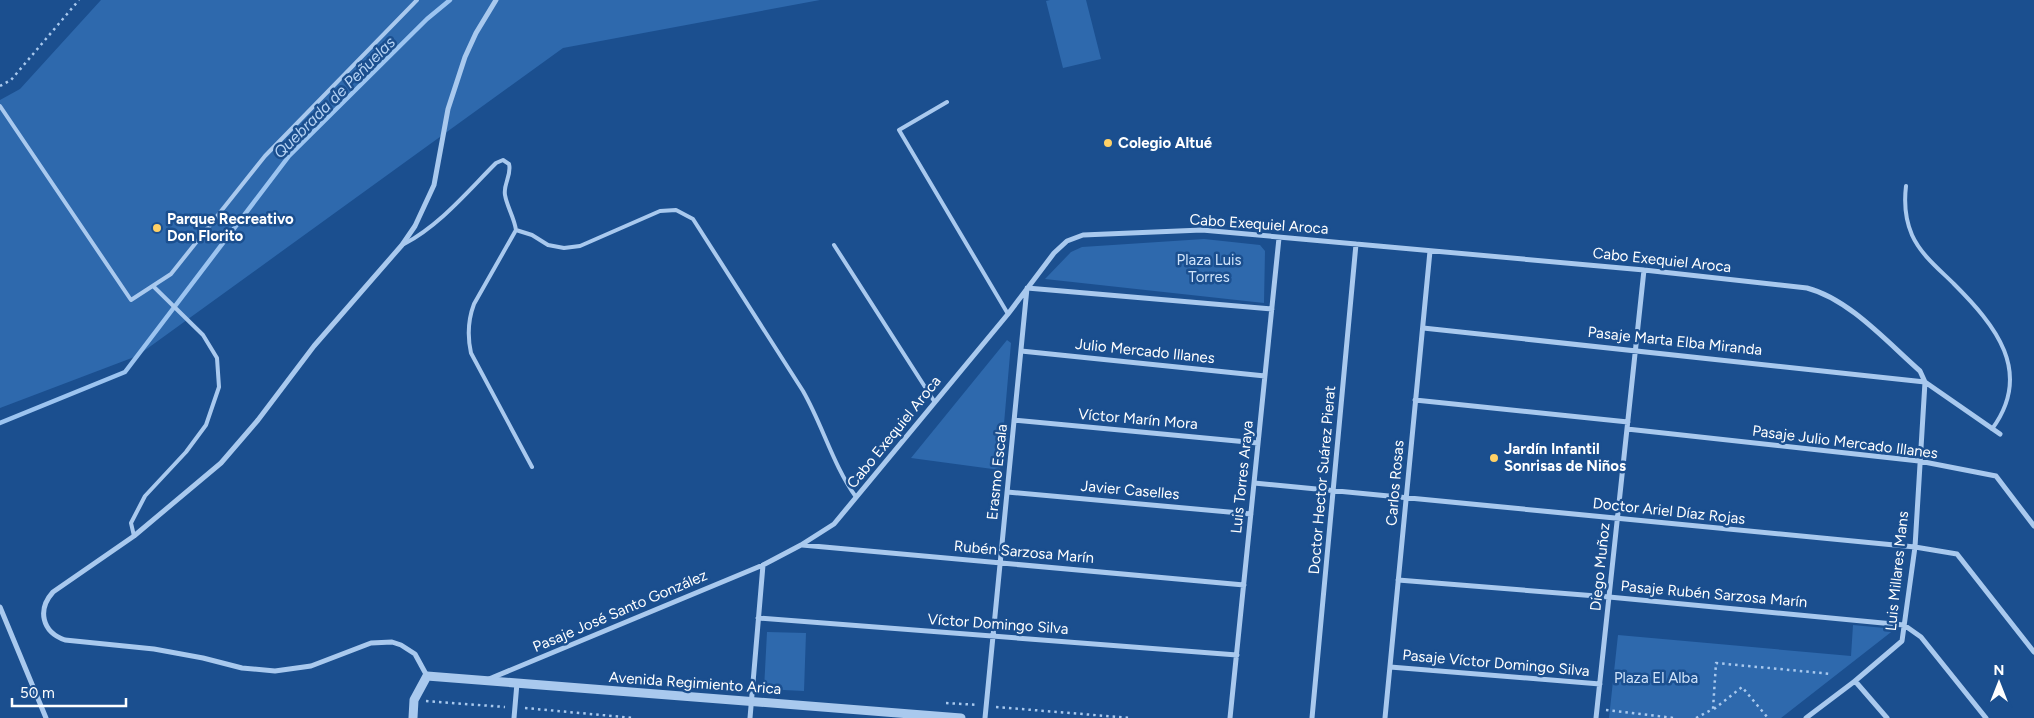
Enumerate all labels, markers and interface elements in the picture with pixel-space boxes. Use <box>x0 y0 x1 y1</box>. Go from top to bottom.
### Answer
water label: Quebrada de Peñuelas <box>270 32 399 162</box>
place label: Colegio Altué <box>1118 134 1213 152</box>
marker: Colegio Altué <box>1102 137 1114 149</box>
place label: Parque Recreativo Don Florito <box>167 210 294 245</box>
street label: Cabo Exequiel Aroca <box>1189 210 1329 238</box>
marker: Parque Recreativo Don Florito <box>151 222 163 234</box>
street label: Cabo Exequiel Aroca <box>1592 244 1732 276</box>
park label: Plaza Luis Torres <box>1177 251 1242 286</box>
street label: Pasaje Marta Elba Miranda <box>1587 323 1763 359</box>
street label: Julio Mercado Illanes <box>1074 335 1216 367</box>
street label: Cabo Exequiel Aroca <box>843 372 945 492</box>
street label: Doctor Hector Suárez Pierat <box>1305 385 1339 575</box>
street label: Víctor Marín Mora <box>1077 405 1199 433</box>
street label: Luis Torres Araya <box>1227 420 1257 534</box>
street label: Pasaje Julio Mercado Illanes <box>1751 422 1939 462</box>
street label: Erasmo Escala <box>983 423 1011 521</box>
street label: Carlos Rosas <box>1382 439 1408 527</box>
place label: Jardín Infantil Sonrisas de Niños <box>1504 440 1626 475</box>
marker: Jardín Infantil Sonrisas de Niños <box>1488 452 1500 464</box>
street label: Javier Caselles <box>1080 477 1180 503</box>
street label: Doctor Ariel Díaz Rojas <box>1592 494 1746 528</box>
street label: Luis Millares Mans <box>1882 510 1912 632</box>
street label: Diego Muñoz <box>1586 522 1614 612</box>
street label: Rubén Sarzosa Marín <box>953 537 1095 567</box>
street label: Pasaje José Santo González <box>530 566 710 656</box>
street label: Pasaje Rubén Sarzosa Marín <box>1620 577 1808 611</box>
street label: Víctor Domingo Silva <box>927 610 1069 638</box>
street label: Pasaje Víctor Domingo Silva <box>1402 646 1590 680</box>
north arrow <box>1974 658 2024 708</box>
text: N <box>1994 662 2004 679</box>
street label: Avenida Regimiento Arica <box>608 668 782 698</box>
park label: Plaza El Alba <box>1614 669 1698 687</box>
scale bar <box>12 676 126 708</box>
text: 50 m <box>20 684 55 702</box>

